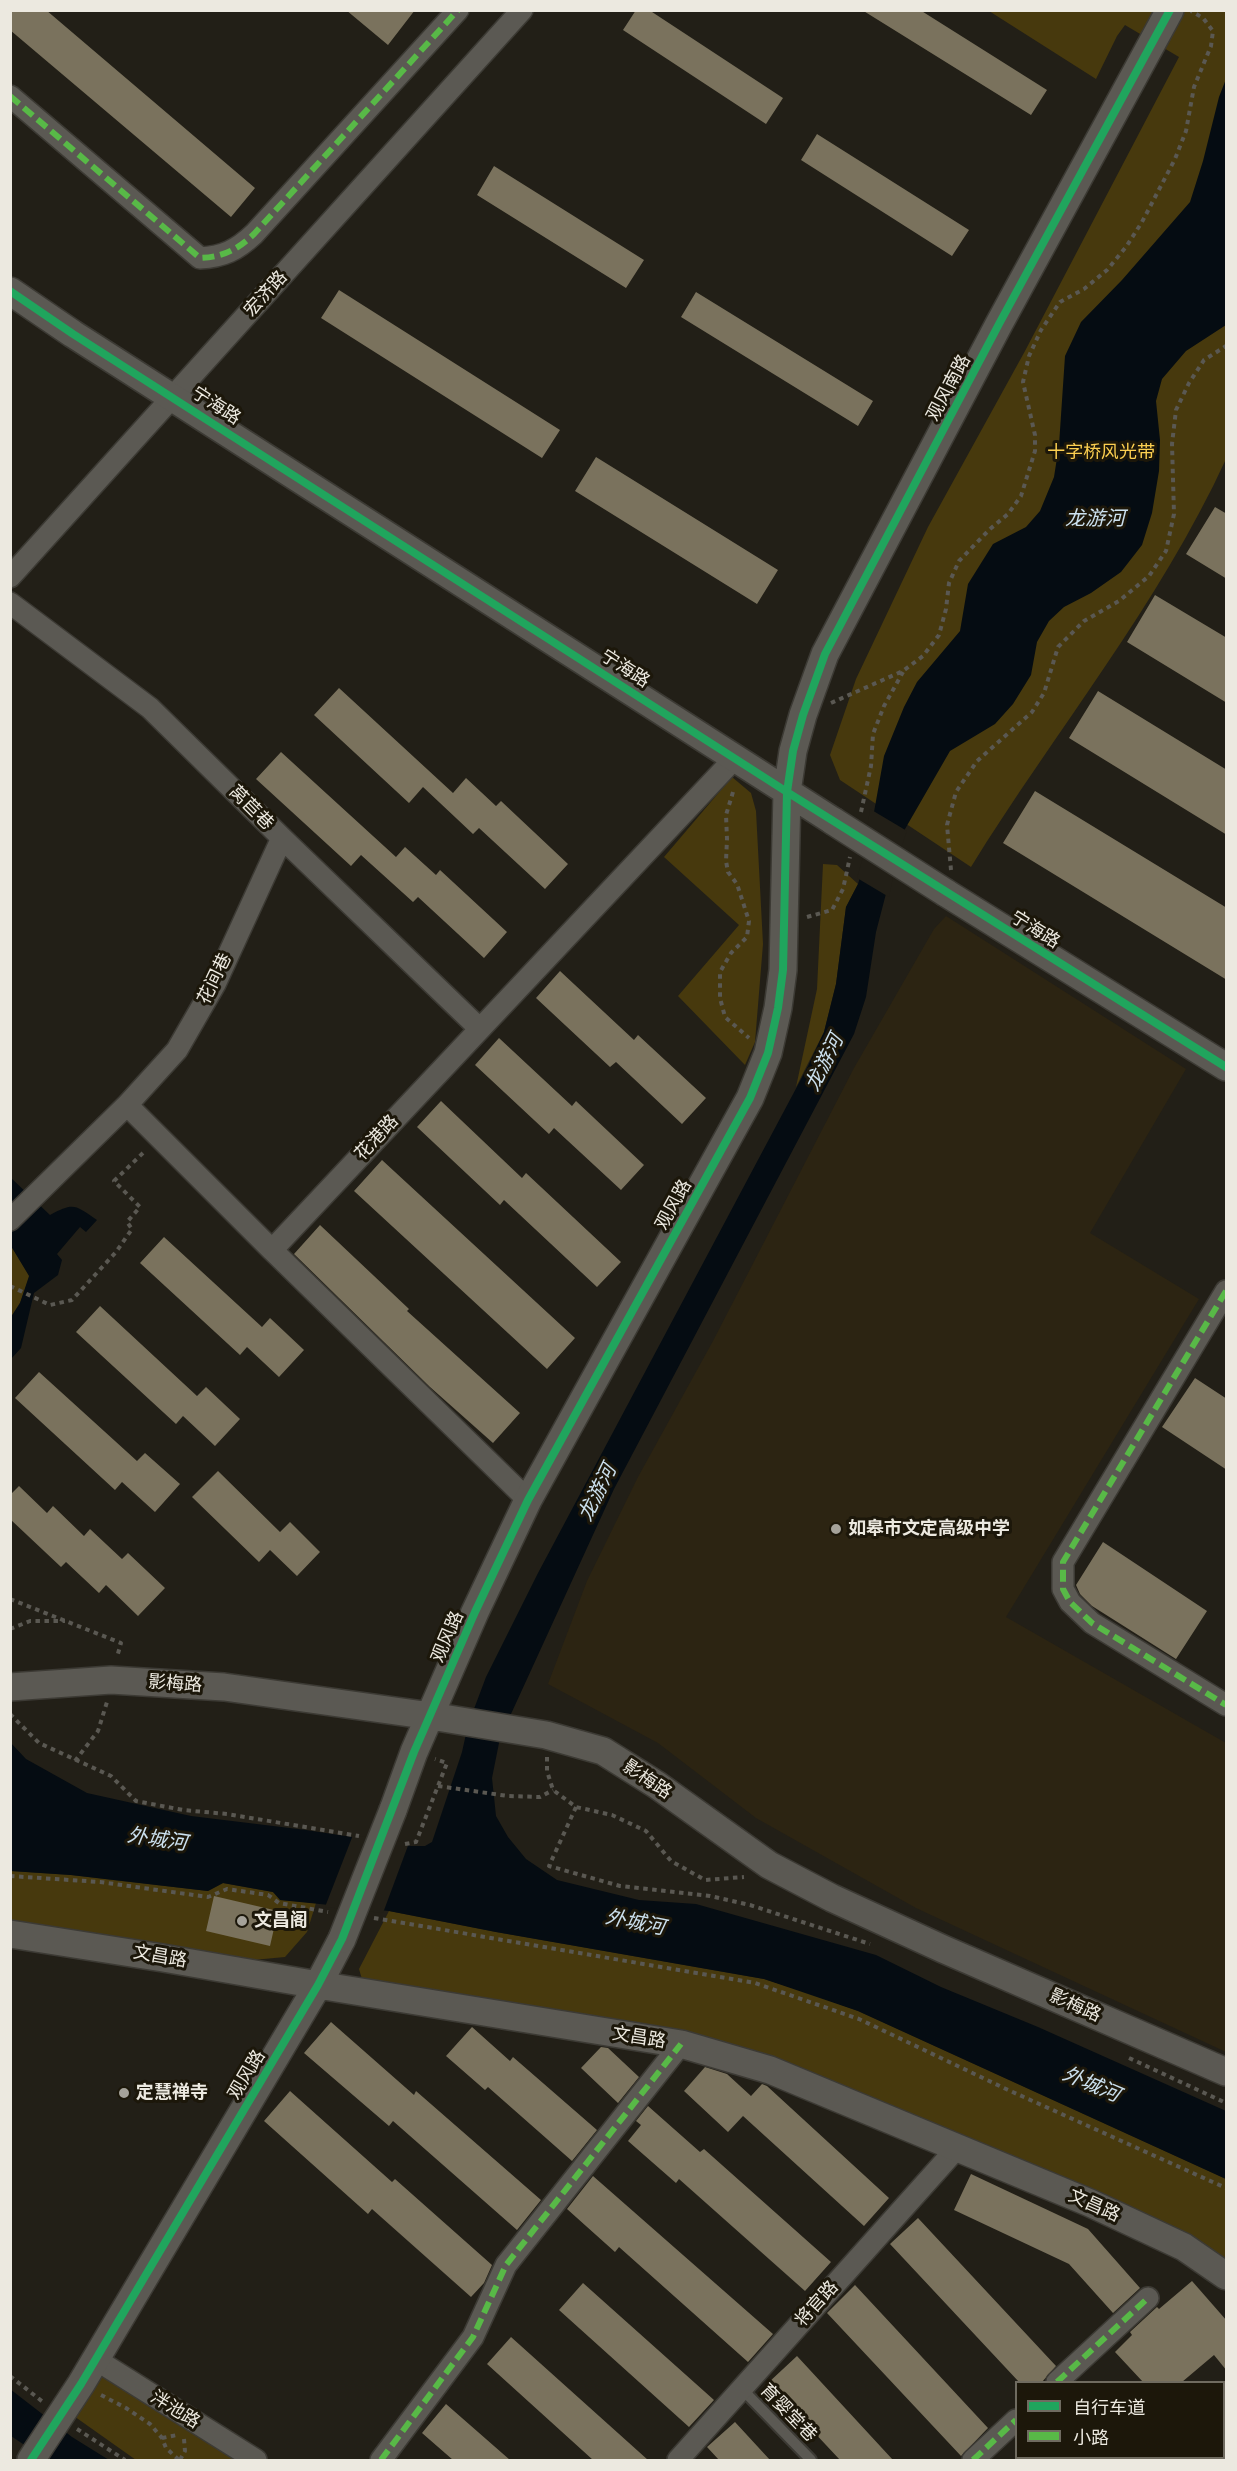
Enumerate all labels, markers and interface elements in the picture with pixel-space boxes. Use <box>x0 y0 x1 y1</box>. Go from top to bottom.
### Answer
street label: 宏济路 <box>240 267 292 321</box>
street label: 观风南路 <box>923 351 975 425</box>
street label: 宁海路 <box>187 382 245 430</box>
park label: 十字桥风光带 <box>1047 442 1155 464</box>
water label: 龙游河 <box>1065 507 1125 531</box>
street label: 宁海路 <box>596 645 654 693</box>
street label: 莴苣巷 <box>224 781 278 835</box>
street label: 宁海路 <box>1006 907 1064 953</box>
street label: 花间巷 <box>193 950 237 1008</box>
water label: 龙游河 <box>801 1031 849 1095</box>
street label: 花港路 <box>351 1111 403 1165</box>
street label: 观风路 <box>651 1176 697 1234</box>
water label: 龙游河 <box>574 1461 622 1525</box>
place label: 如皋市文定高级中学 <box>848 1518 1010 1540</box>
marker: 如皋市文定高级中学 <box>829 1522 843 1536</box>
street label: 观风路 <box>428 1608 468 1666</box>
street label: 影梅路 <box>147 1671 203 1697</box>
street label: 影梅路 <box>619 1756 675 1804</box>
water label: 外城河 <box>126 1824 188 1856</box>
water label: 外城河 <box>603 1905 667 1941</box>
place label: 文昌阁 <box>254 1910 308 1932</box>
marker: 文昌阁 <box>235 1914 249 1928</box>
street label: 文昌路 <box>132 1942 188 1972</box>
street label: 影梅路 <box>1046 1985 1104 2027</box>
street label: 文昌路 <box>611 2023 667 2053</box>
street label: 观风路 <box>224 2046 270 2104</box>
water label: 外城河 <box>1059 2062 1123 2108</box>
place label: 定慧禅寺 <box>136 2082 208 2104</box>
marker: 定慧禅寺 <box>117 2086 131 2100</box>
street label: 文昌路 <box>1065 2185 1123 2227</box>
street label: 将官路 <box>791 2277 843 2331</box>
street label: 育婴堂巷 <box>755 2380 821 2446</box>
legend <box>1015 2381 1225 2459</box>
street label: 泮池路 <box>146 2387 204 2433</box>
text: 自行车道 <box>1073 2397 1145 2419</box>
text: 小路 <box>1073 2427 1109 2449</box>

